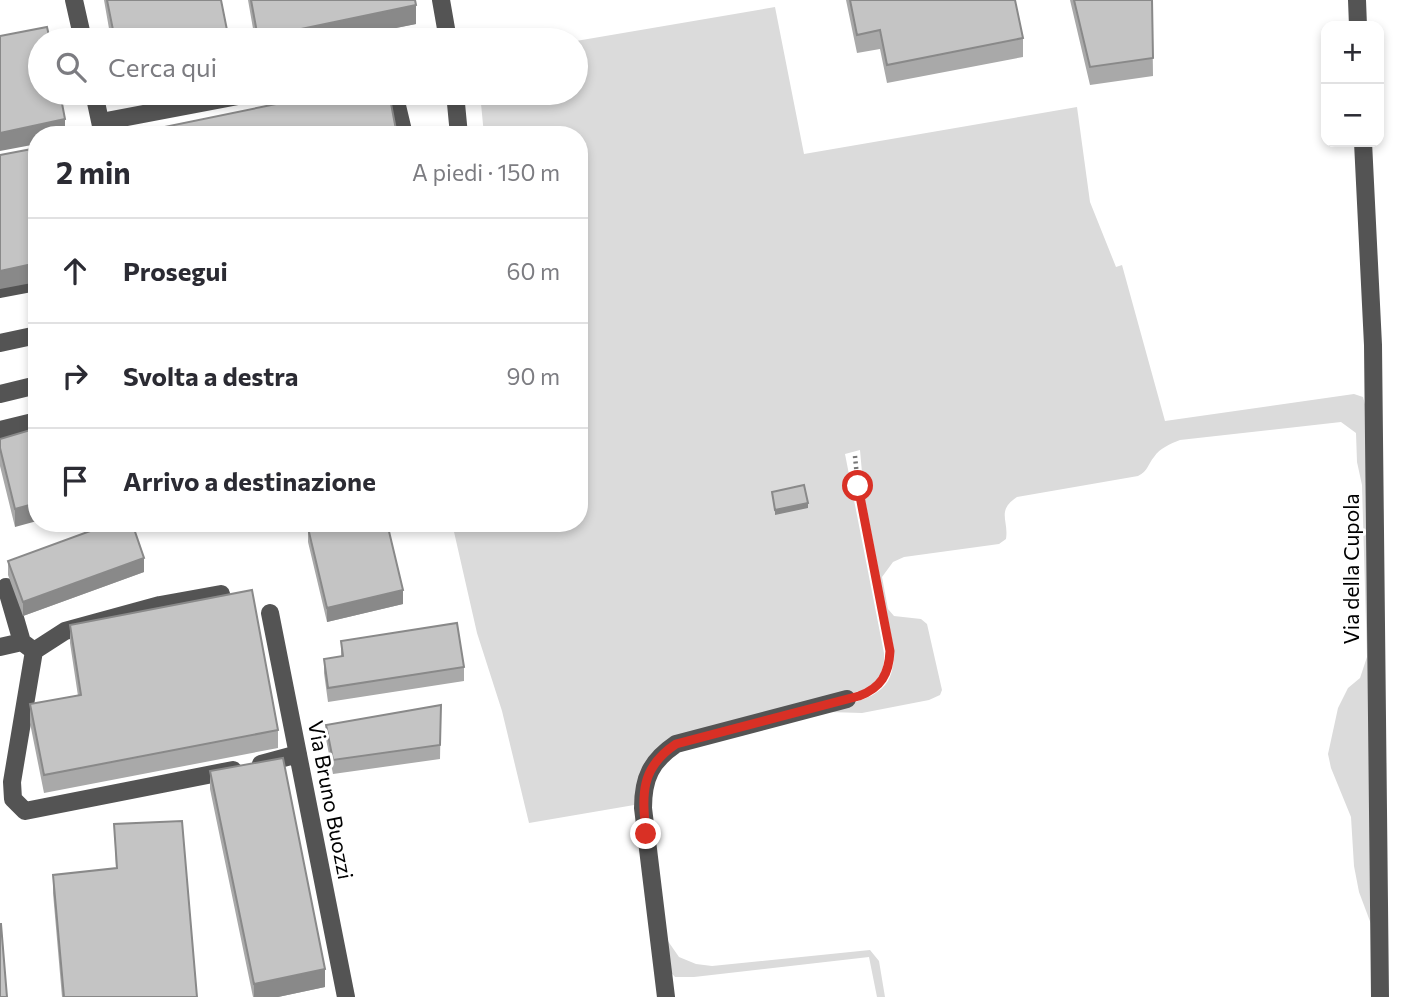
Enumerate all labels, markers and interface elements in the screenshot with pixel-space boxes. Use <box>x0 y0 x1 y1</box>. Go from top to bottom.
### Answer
map controls <box>1321 21 1384 147</box>
button: + <box>1321 21 1384 84</box>
search box <box>28 28 588 105</box>
icon: search <box>52 48 90 86</box>
text: Cerca qui <box>108 51 217 82</box>
button: − <box>1321 84 1384 147</box>
text: 2 min <box>56 153 131 190</box>
text: A piedi · 150 m <box>412 158 560 186</box>
icon: ahead <box>56 252 94 290</box>
text: Prosegui <box>123 255 228 286</box>
text: 60 m <box>507 257 560 285</box>
icon: right <box>56 357 94 395</box>
text: Svolta a destra <box>123 360 298 391</box>
text: 90 m <box>507 362 560 390</box>
icon: arrive <box>56 462 94 500</box>
text: Arrivo a destinazione <box>123 465 376 496</box>
route start <box>842 470 873 501</box>
street label: Via della Cupola <box>1338 493 1363 645</box>
street label: Via Bruno Buozzi <box>304 718 359 881</box>
route end <box>630 818 661 849</box>

